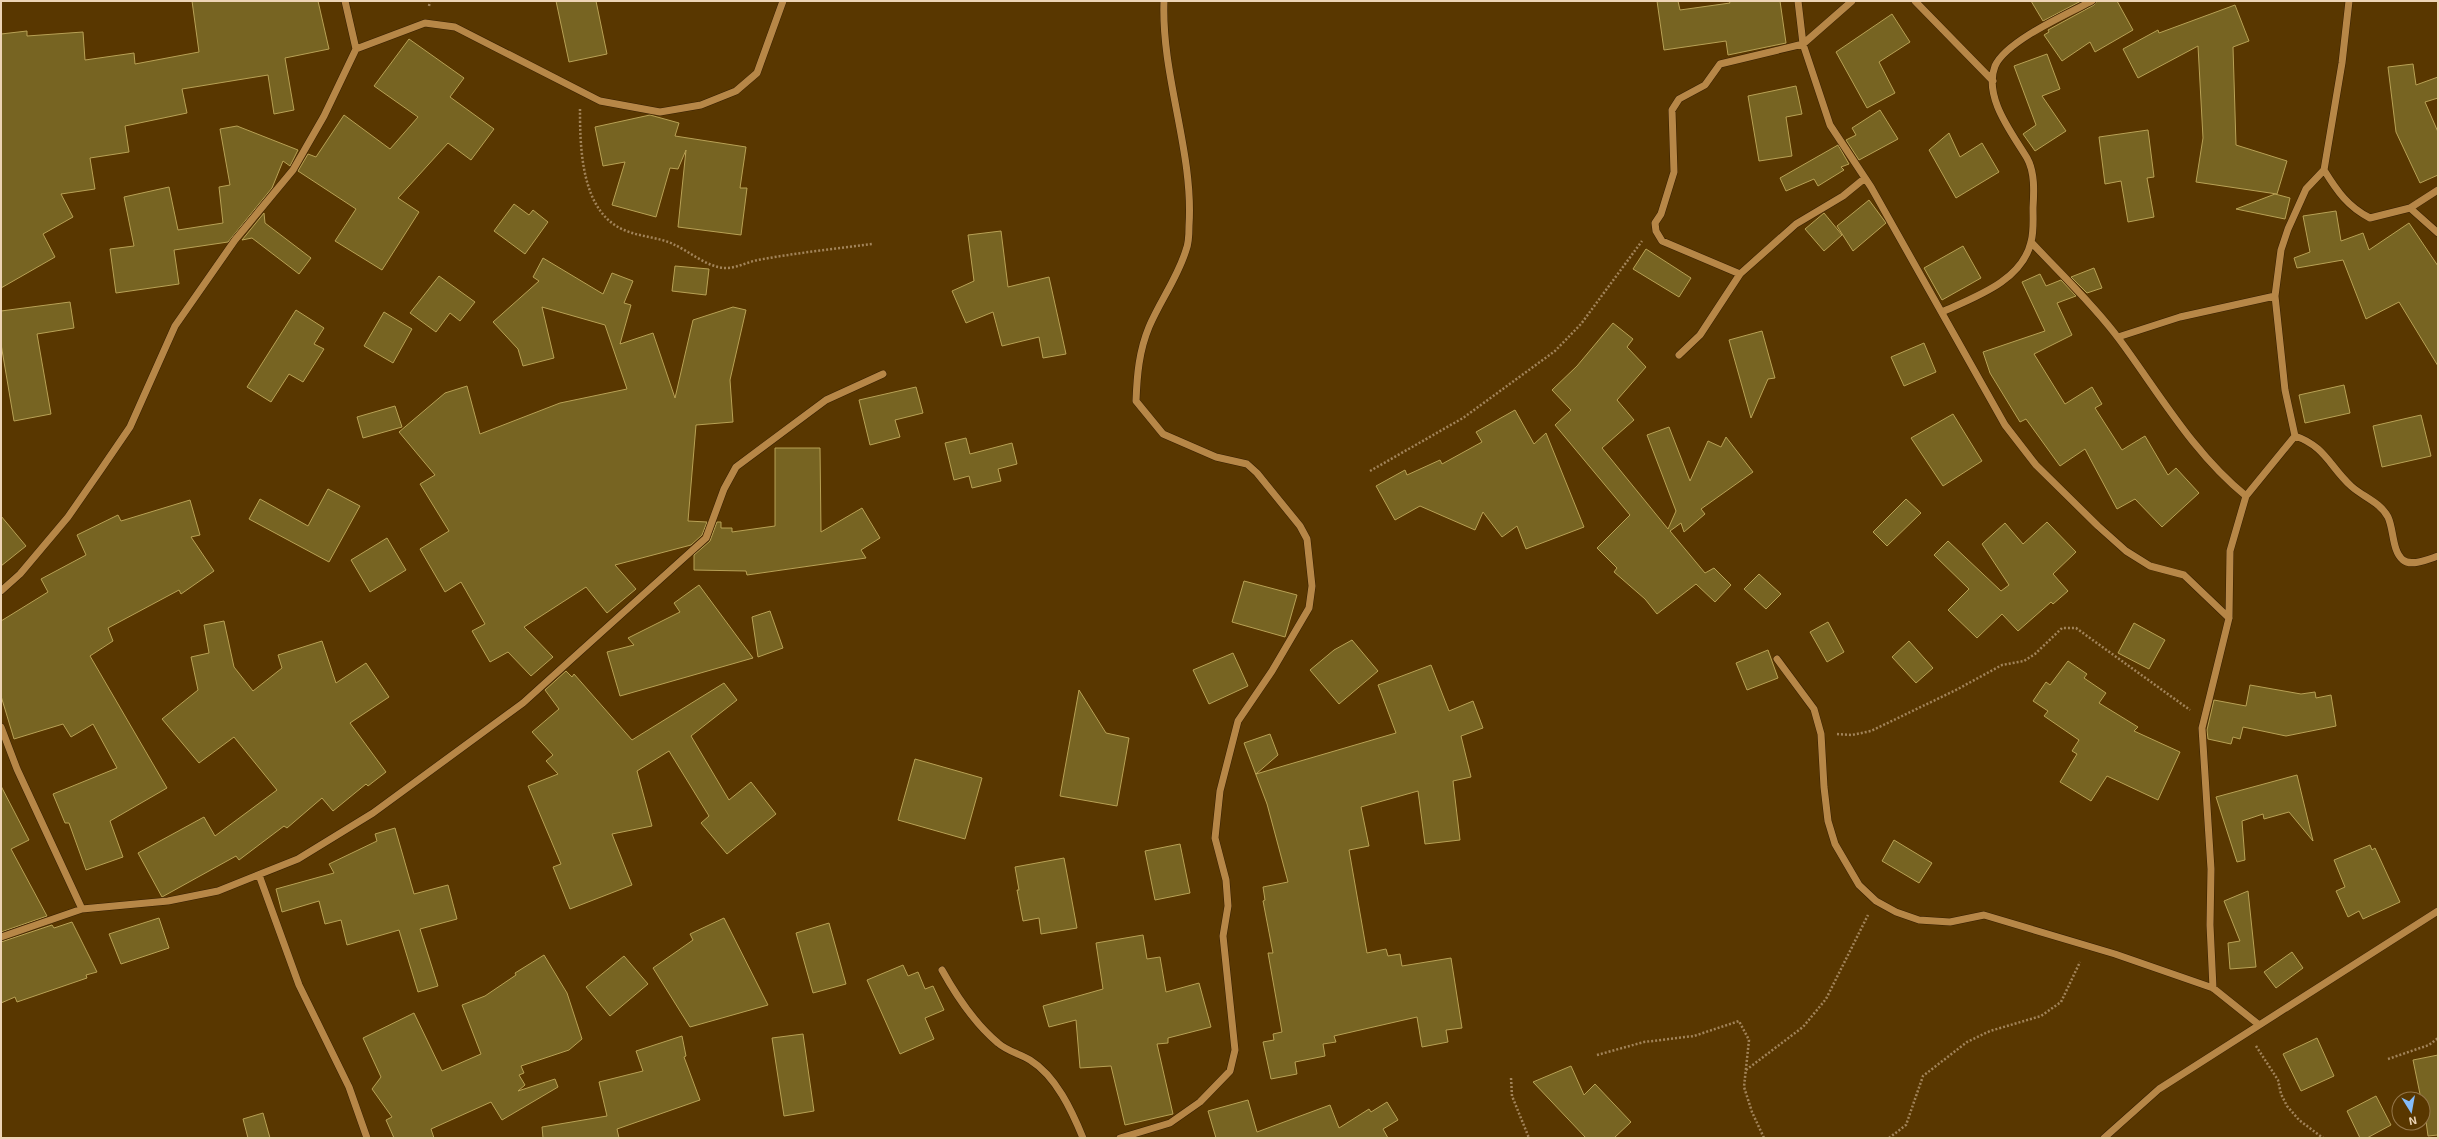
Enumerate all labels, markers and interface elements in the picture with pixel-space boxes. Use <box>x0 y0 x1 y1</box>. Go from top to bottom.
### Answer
north arrow <box>2391 1091 2431 1131</box>
text: N <box>2408 1114 2418 1128</box>

